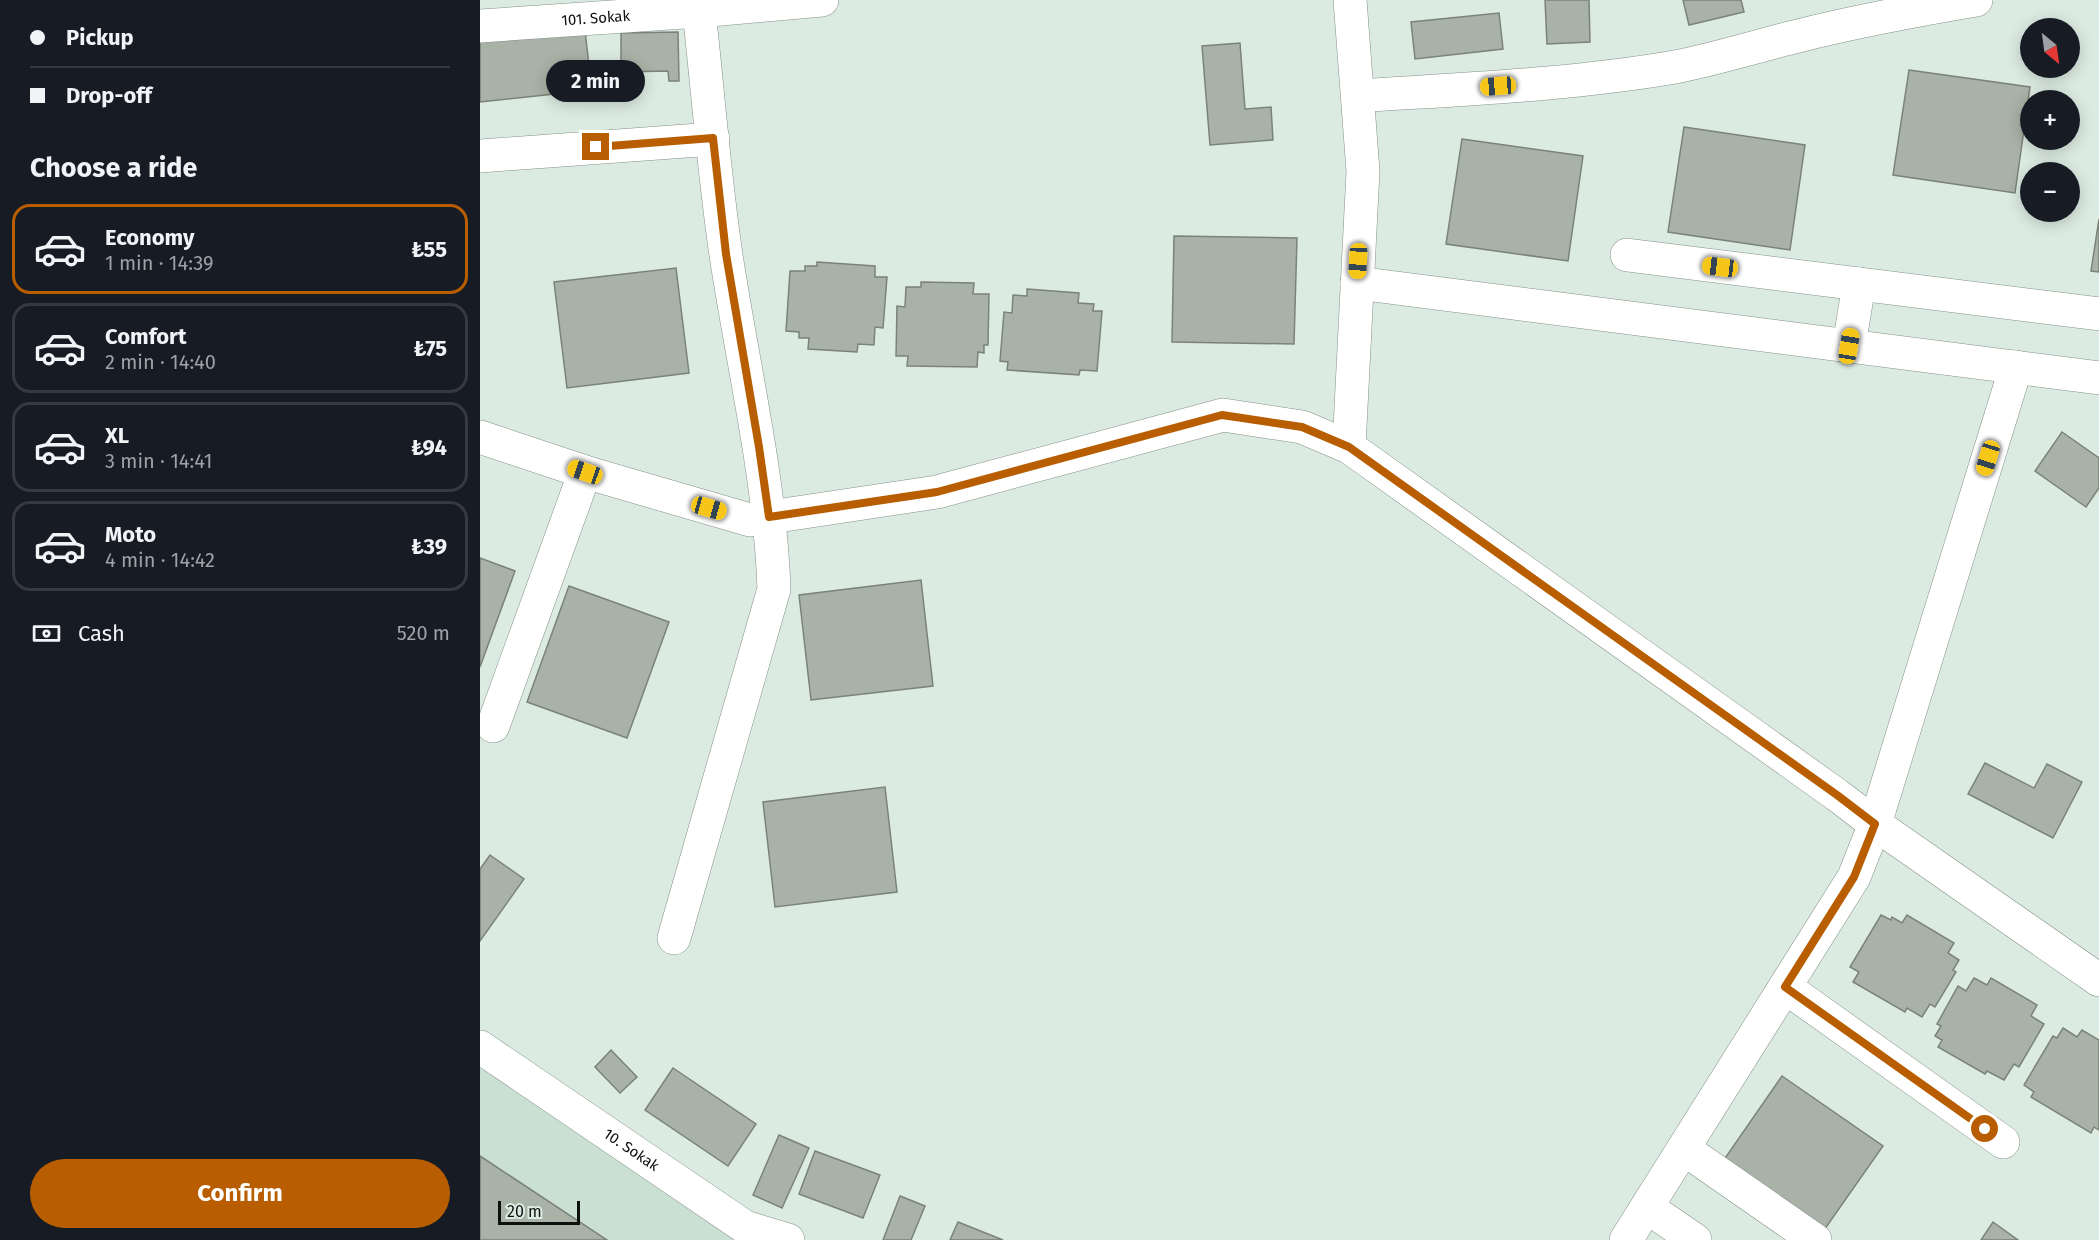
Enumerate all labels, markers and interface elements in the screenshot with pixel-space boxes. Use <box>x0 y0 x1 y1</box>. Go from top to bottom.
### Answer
street label: 101. Sokak <box>561 7 631 29</box>
north arrow <box>2020 18 2080 78</box>
map controls <box>2020 18 2080 222</box>
text: Pickup <box>66 24 134 51</box>
callout: 2 min <box>546 60 646 102</box>
text: 2 min <box>571 69 620 93</box>
car <box>1479 76 1517 96</box>
text: Drop-off <box>66 82 152 109</box>
button: + <box>2020 90 2080 150</box>
route end <box>582 133 609 160</box>
text: Choose a ride <box>30 152 197 184</box>
button: − <box>2020 162 2080 222</box>
icon: car <box>33 222 87 276</box>
text: Economy <box>105 224 194 251</box>
text: ₺55 <box>411 236 447 263</box>
car <box>1348 243 1368 279</box>
text: 1 min · 14:39 <box>105 251 213 275</box>
car <box>1701 256 1739 278</box>
icon: car <box>33 321 87 375</box>
text: Comfort <box>105 323 186 350</box>
car <box>1837 327 1861 365</box>
text: ₺75 <box>414 335 447 362</box>
text: 2 min · 14:40 <box>105 350 216 374</box>
icon: car <box>33 420 87 474</box>
text: XL <box>105 422 129 449</box>
text: ₺94 <box>411 434 447 461</box>
car <box>1974 438 2002 478</box>
text: 3 min · 14:41 <box>105 449 212 473</box>
car <box>565 458 605 486</box>
car <box>689 494 729 522</box>
icon: car <box>33 519 87 573</box>
text: Moto <box>105 521 156 548</box>
text: ₺39 <box>411 533 447 560</box>
text: 4 min · 14:42 <box>105 548 215 572</box>
icon: cash <box>30 617 63 650</box>
text: Cash <box>78 620 125 647</box>
text: 520 m <box>397 621 450 645</box>
route start <box>1971 1115 1998 1142</box>
street label: 10. Sokak <box>600 1125 663 1175</box>
button: Confirm <box>30 1159 450 1228</box>
scale bar <box>498 1198 580 1226</box>
text: 20 m <box>507 1202 542 1221</box>

